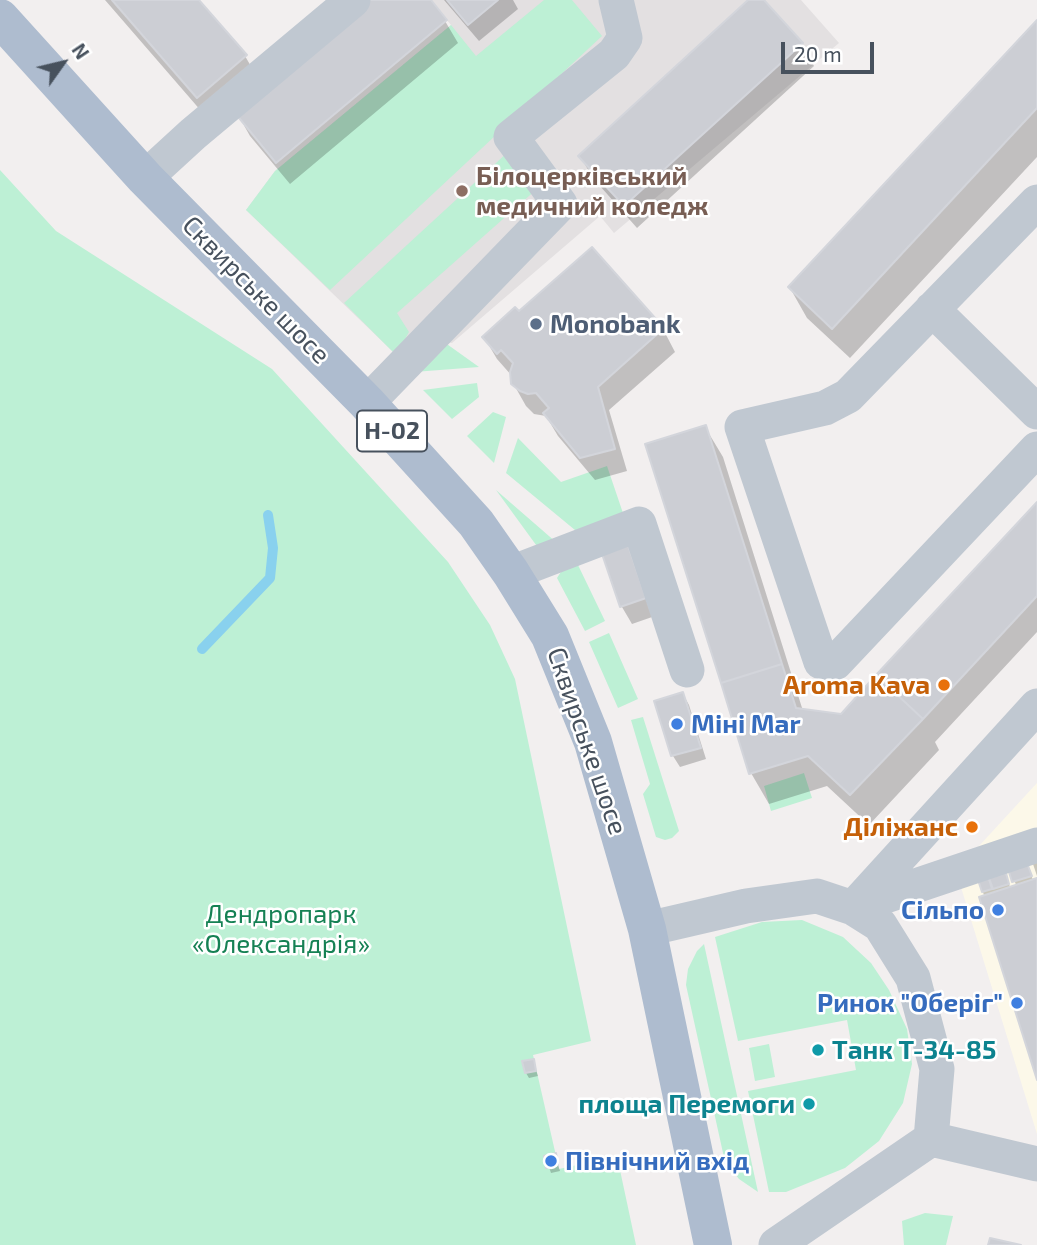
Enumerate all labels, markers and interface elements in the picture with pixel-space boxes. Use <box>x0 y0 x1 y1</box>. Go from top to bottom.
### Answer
north arrow <box>28 28 98 98</box>
scale bar <box>785 28 878 72</box>
text: N <box>67 39 94 63</box>
text: 20 m <box>794 41 842 66</box>
place label: Білоцерківський медичний коледж <box>476 160 708 222</box>
marker: Білоцерківський медичний коледж <box>454 183 470 199</box>
street label: Сквирське шосе <box>176 210 336 370</box>
place label: Monobank <box>550 308 681 340</box>
marker: Monobank <box>528 316 544 332</box>
road number: Н-02 <box>357 410 427 452</box>
street label: Сквирське шосе <box>540 643 634 839</box>
place label: Aroma Kava <box>783 669 930 701</box>
marker: Aroma Kava <box>936 677 952 693</box>
place label: Міні Mar <box>691 708 801 740</box>
marker: Міні Mar <box>669 716 685 732</box>
place label: Діліжанс <box>844 811 958 843</box>
marker: Діліжанс <box>964 819 980 835</box>
place label: Сільпо <box>901 894 984 926</box>
park label: Дендропарк «Олександрія» <box>192 898 370 960</box>
marker: Сільпо <box>990 902 1006 918</box>
place label: Ринок "Оберіг" <box>817 987 1003 1019</box>
marker: Ринок "Оберіг" <box>1009 995 1025 1011</box>
place label: Танк Т-34-85 <box>832 1034 996 1066</box>
marker: Танк Т-34-85 <box>810 1042 826 1058</box>
place label: площа Перемоги <box>579 1088 795 1120</box>
marker: площа Перемоги <box>801 1096 817 1112</box>
place label: Північний вхід <box>565 1145 749 1177</box>
marker: Північний вхід <box>543 1153 559 1169</box>

